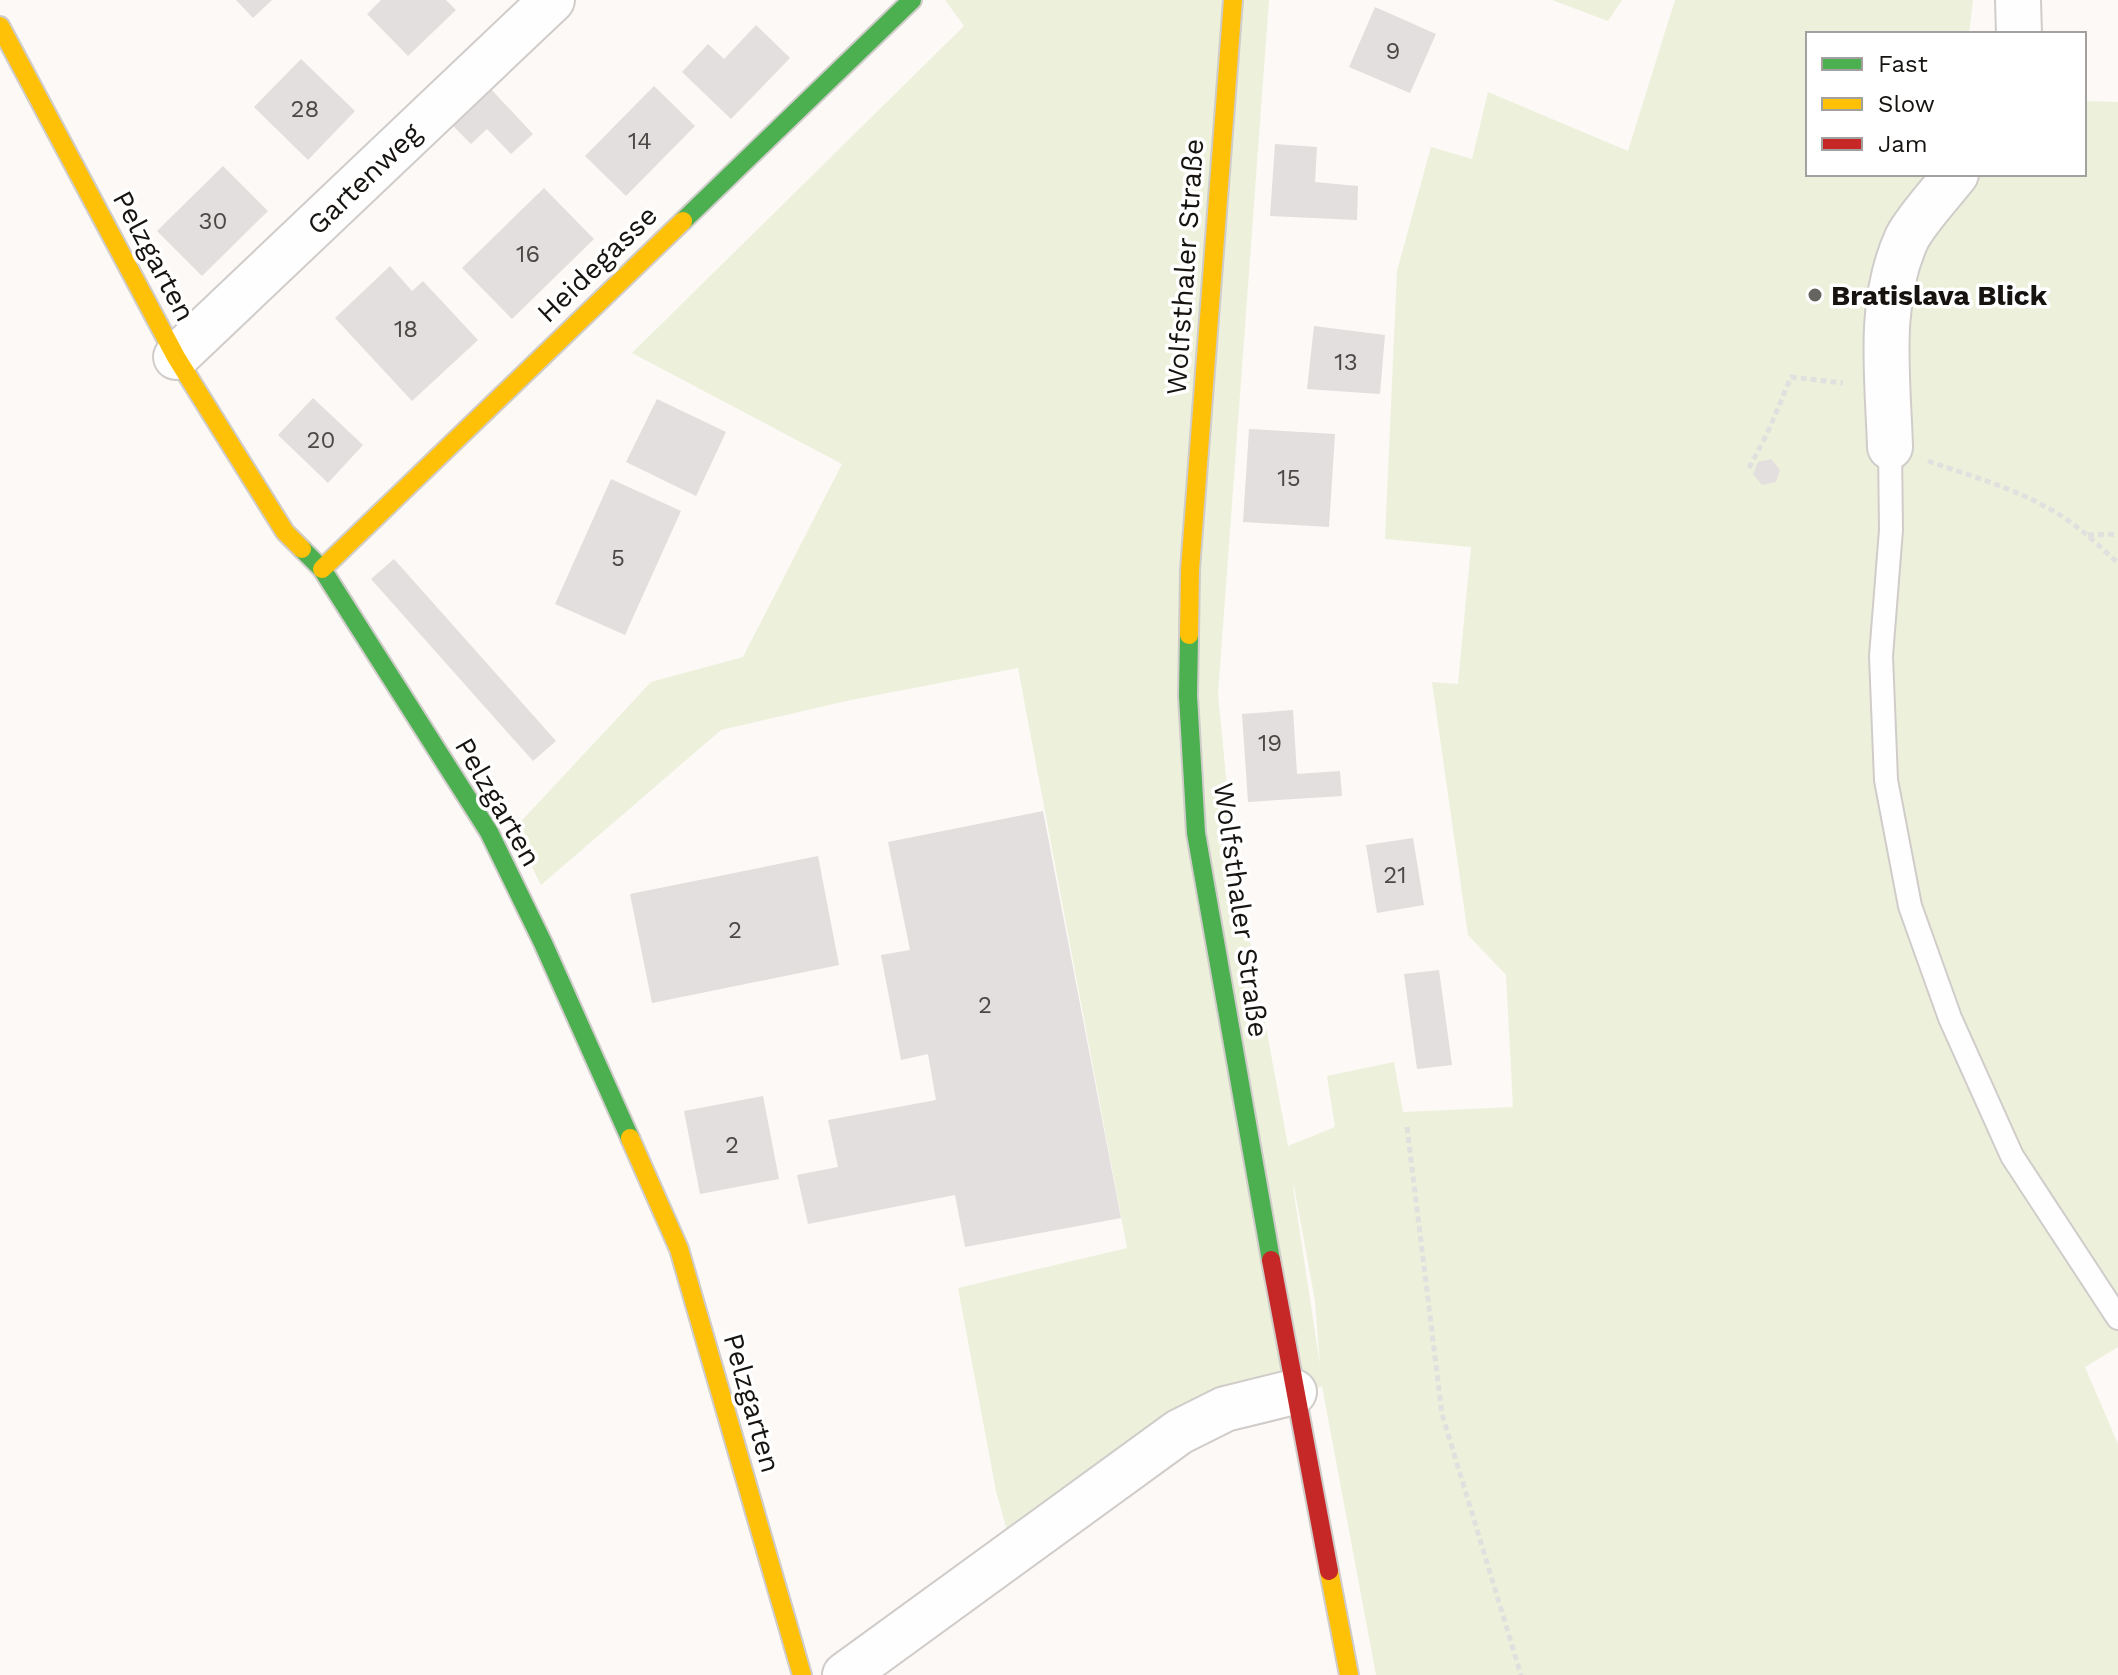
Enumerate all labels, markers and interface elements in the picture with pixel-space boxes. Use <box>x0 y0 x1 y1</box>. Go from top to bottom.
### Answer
legend <box>1806 32 2086 176</box>
house number: 9 <box>1386 37 1400 65</box>
text: Fast <box>1878 50 1928 78</box>
text: Slow <box>1878 90 1935 118</box>
house number: 28 <box>291 95 319 123</box>
street label: Gartenweg <box>300 116 428 241</box>
house number: 14 <box>628 127 652 155</box>
text: Jam <box>1878 130 1928 158</box>
street label: Wolfsthaler Straße <box>1160 138 1210 396</box>
street label: Pelzgarten <box>106 185 202 327</box>
street label: Heidegasse <box>530 199 664 329</box>
house number: 30 <box>199 207 227 235</box>
house number: 16 <box>516 240 540 268</box>
place label: Bratislava Blick <box>1831 279 2048 312</box>
marker: Bratislava Blick <box>1806 286 1824 304</box>
house number: 18 <box>394 315 418 343</box>
house number: 13 <box>1334 348 1358 376</box>
house number: 20 <box>307 426 335 454</box>
house number: 15 <box>1277 464 1301 492</box>
house number: 5 <box>611 544 625 572</box>
house number: 19 <box>1258 729 1282 757</box>
street label: Pelzgarten <box>448 732 548 872</box>
street label: Wolfsthaler Straße <box>1207 780 1275 1040</box>
house number: 21 <box>1383 861 1407 889</box>
house number: 2 <box>728 916 742 944</box>
house number: 2 <box>978 991 992 1019</box>
house number: 2 <box>725 1131 739 1159</box>
street label: Pelzgarten <box>716 1330 788 1476</box>

